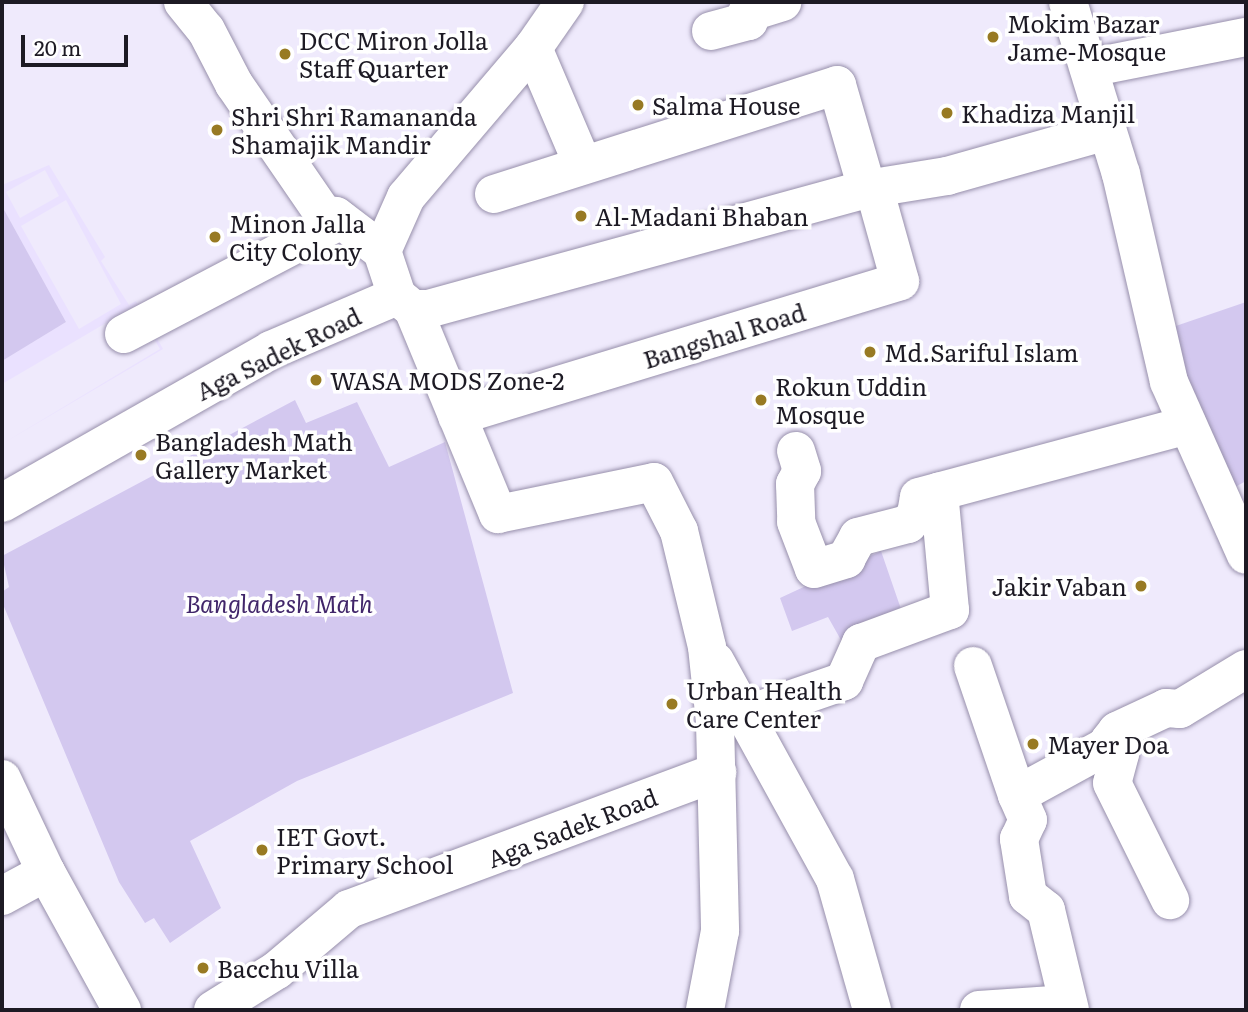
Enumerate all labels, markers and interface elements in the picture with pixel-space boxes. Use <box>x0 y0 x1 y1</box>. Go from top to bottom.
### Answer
place label: Mokim Bazar Jame-Mosque <box>1007 9 1166 65</box>
scale bar <box>24 21 131 65</box>
place label: DCC Miron Jolla Staff Quarter <box>299 26 488 82</box>
marker: Mokim Bazar Jame-Mosque <box>985 29 1001 45</box>
text: 20 m <box>34 31 81 62</box>
marker: DCC Miron Jolla Staff Quarter <box>277 46 293 62</box>
place label: Salma House <box>652 91 800 119</box>
marker: Salma House <box>630 97 646 113</box>
place label: Khadiza Manjil <box>961 99 1135 127</box>
place label: Shri Shri Ramananda Shamajik Mandir <box>231 102 477 158</box>
marker: Khadiza Manjil <box>939 105 955 121</box>
marker: Shri Shri Ramananda Shamajik Mandir <box>209 122 225 138</box>
place label: Al-Madani Bhaban <box>595 202 809 230</box>
marker: Al-Madani Bhaban <box>573 208 589 224</box>
place label: Minon Jalla City Colony <box>229 209 365 265</box>
marker: Minon Jalla City Colony <box>207 229 223 245</box>
street label: Bangshal Road <box>639 297 809 373</box>
street label: Aga Sadek Road <box>191 301 365 405</box>
place label: Md.Sariful Islam <box>884 338 1078 366</box>
marker: Md.Sariful Islam <box>862 344 878 360</box>
place label: WASA MODS Zone-2 <box>330 366 564 394</box>
marker: WASA MODS Zone-2 <box>308 372 324 388</box>
place label: Rokun Uddin Mosque <box>775 372 927 428</box>
marker: Rokun Uddin Mosque <box>753 392 769 408</box>
place label: Bangladesh Math Gallery Market <box>155 427 353 483</box>
marker: Bangladesh Math Gallery Market <box>133 447 149 463</box>
place label: Jakir Vaban <box>991 572 1127 600</box>
marker: Jakir Vaban <box>1133 578 1149 594</box>
park label: Bangladesh Math <box>185 589 373 617</box>
place label: Urban Health Care Center <box>686 676 842 732</box>
marker: Urban Health Care Center <box>664 696 680 712</box>
place label: Mayer Doa <box>1047 730 1169 758</box>
marker: Mayer Doa <box>1025 736 1041 752</box>
street label: Aga Sadek Road <box>483 781 661 873</box>
place label: IET Govt. Primary School <box>276 822 453 878</box>
marker: IET Govt. Primary School <box>254 842 270 858</box>
place label: Bacchu Villa <box>217 954 359 982</box>
marker: Bacchu Villa <box>195 960 211 976</box>

